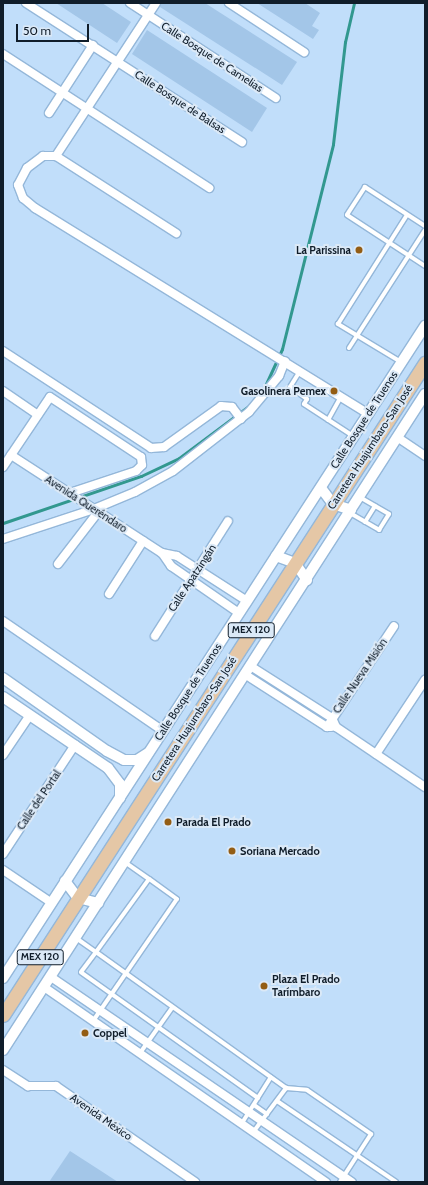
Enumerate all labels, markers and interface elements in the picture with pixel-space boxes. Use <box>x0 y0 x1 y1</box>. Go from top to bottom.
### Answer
scale bar <box>18 16 91 42</box>
street label: Calle Bosque de Camelias <box>159 19 265 95</box>
text: 50 m <box>23 23 51 38</box>
street label: Calle Bosque de Balsas <box>132 68 228 136</box>
place label: La Parissina <box>296 243 351 257</box>
marker: La Parissina <box>354 245 364 255</box>
street label: Calle Bosque de Truenos <box>328 369 400 471</box>
street label: Carretera Huajumbaro-San José <box>325 382 415 512</box>
place label: Gasolinera Pemex <box>241 384 326 398</box>
marker: Gasolinera Pemex <box>329 386 339 396</box>
street label: Avenida Queréndaro <box>42 472 130 536</box>
street label: Calle Apatzingán <box>165 542 219 614</box>
road number: MEX 120 <box>227 622 275 638</box>
street label: Calle Nueva Misión <box>330 636 390 716</box>
street label: Calle Bosque de Truenos <box>152 641 224 743</box>
street label: Carretera Huajumbaro-San José <box>149 654 239 784</box>
street label: Calle del Portal <box>14 768 64 832</box>
place label: Parada El Prado <box>176 815 251 829</box>
marker: Parada El Prado <box>163 817 173 827</box>
place label: Soriana Mercado <box>240 844 320 858</box>
marker: Soriana Mercado <box>227 846 237 856</box>
road number: MEX 120 <box>16 949 64 965</box>
place label: Plaza El Prado Tarímbaro <box>272 973 340 999</box>
marker: Plaza El Prado Tarímbaro <box>259 981 269 991</box>
place label: Coppel <box>93 1026 127 1040</box>
marker: Coppel <box>80 1028 90 1038</box>
street label: Avenida México <box>67 1091 135 1143</box>

